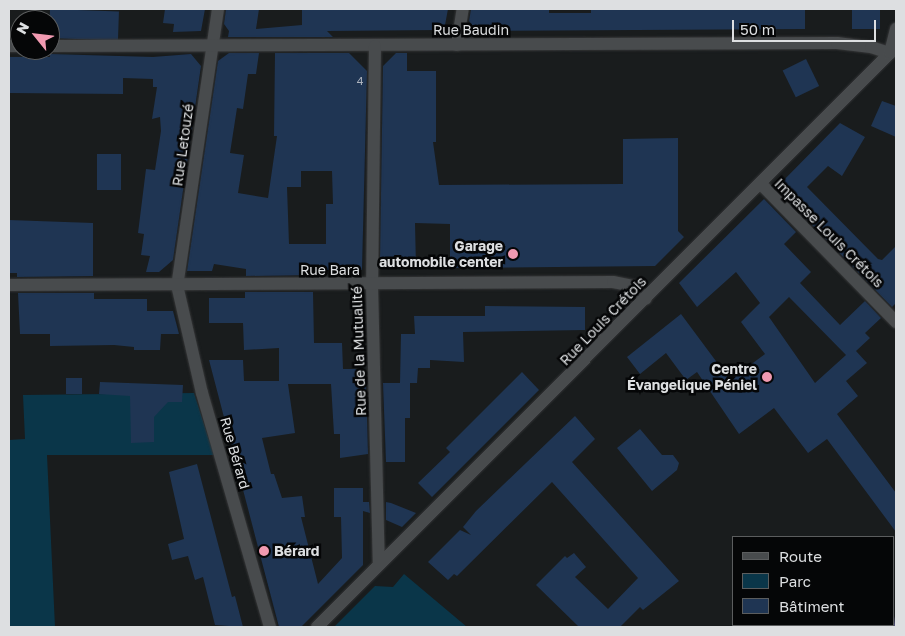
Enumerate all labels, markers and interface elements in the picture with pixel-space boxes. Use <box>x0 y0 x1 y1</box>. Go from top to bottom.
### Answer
north arrow <box>10 10 60 60</box>
scale bar <box>735 10 879 42</box>
text: N <box>12 19 32 37</box>
text: 50 m <box>740 20 775 38</box>
street label: Rue Baudin <box>433 22 509 38</box>
house number: 4 <box>357 74 363 88</box>
street label: Rue Letouzé <box>169 103 197 187</box>
street label: Impasse Louis Crétois <box>771 175 887 291</box>
place label: Garage automobile center <box>379 238 503 270</box>
marker: Garage automobile center <box>507 248 519 260</box>
street label: Rue Bara <box>300 262 360 278</box>
street label: Rue Louis Crétois <box>556 273 650 369</box>
street label: Rue de la Mutualité <box>348 286 370 416</box>
place label: Centre Évangelique Péniel <box>627 361 757 394</box>
marker: Centre Évangelique Péniel <box>761 371 773 383</box>
street label: Rue Bérard <box>217 415 253 491</box>
legend <box>732 536 895 626</box>
place label: Bérard <box>274 543 319 559</box>
marker: Bérard <box>258 545 270 557</box>
text: Route <box>779 547 822 565</box>
text: Parc <box>779 572 811 590</box>
text: Bâtiment <box>779 597 844 615</box>

